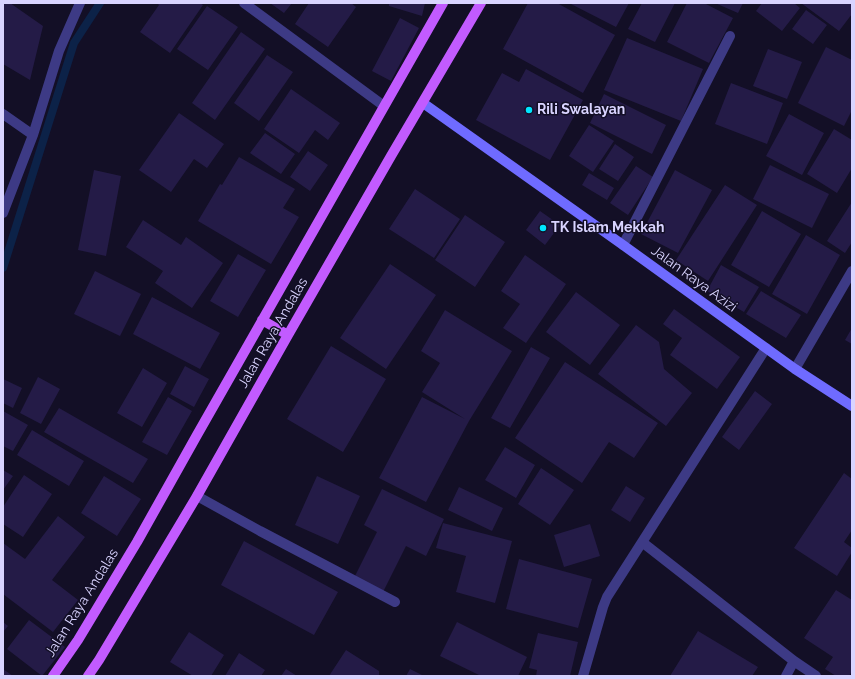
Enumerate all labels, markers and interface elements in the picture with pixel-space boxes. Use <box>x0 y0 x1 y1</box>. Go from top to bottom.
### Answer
place label: Rili Swalayan <box>537 102 625 118</box>
marker: Rili Swalayan <box>524 105 534 115</box>
place label: TK Islam Mekkah <box>551 220 665 236</box>
marker: TK Islam Mekkah <box>538 223 548 233</box>
street label: Jalan Raya Azizi <box>648 242 740 316</box>
street label: Jalan Raya Andalas <box>235 275 311 391</box>
street label: Jalan Raya Andalas <box>42 546 122 660</box>

